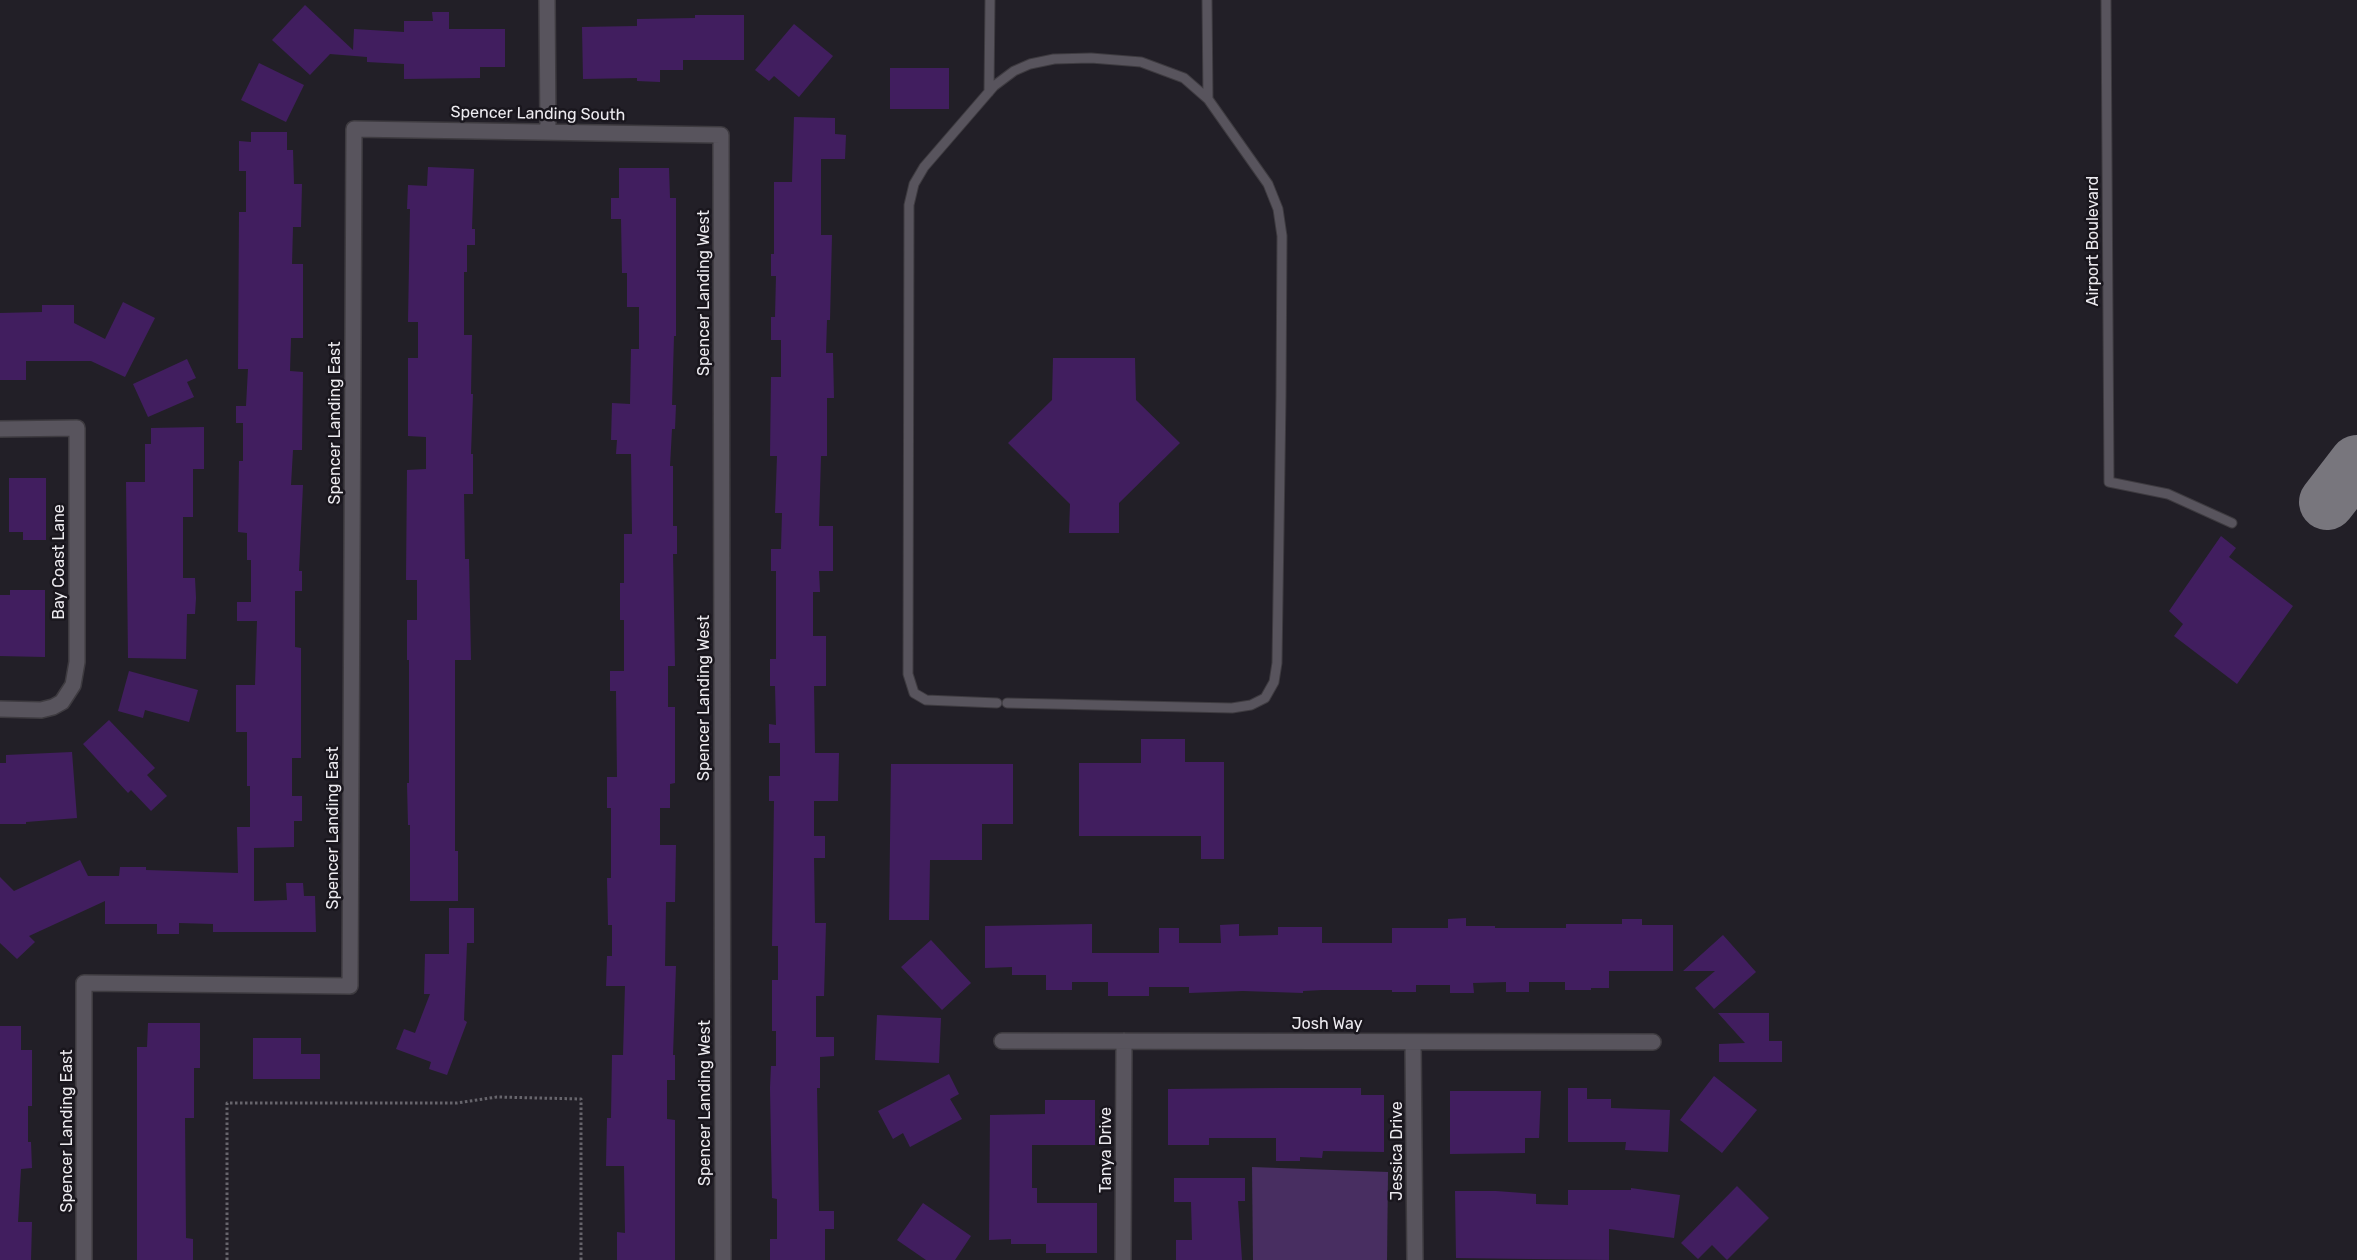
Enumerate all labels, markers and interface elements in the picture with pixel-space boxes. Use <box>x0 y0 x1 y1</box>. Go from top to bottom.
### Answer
street label: Spencer Landing South <box>450 103 626 125</box>
street label: Airport Boulevard <box>2083 176 2103 306</box>
street label: Spencer Landing West <box>694 210 714 376</box>
street label: Spencer Landing East <box>325 342 345 504</box>
street label: Bay Coast Lane <box>49 504 69 620</box>
street label: Spencer Landing West <box>694 615 714 781</box>
street label: Spencer Landing East <box>323 747 343 909</box>
street label: Josh Way <box>1291 1014 1363 1034</box>
street label: Spencer Landing West <box>695 1020 715 1186</box>
street label: Spencer Landing East <box>57 1050 77 1212</box>
street label: Jessica Drive <box>1387 1101 1407 1201</box>
street label: Tanya Drive <box>1096 1107 1116 1193</box>

